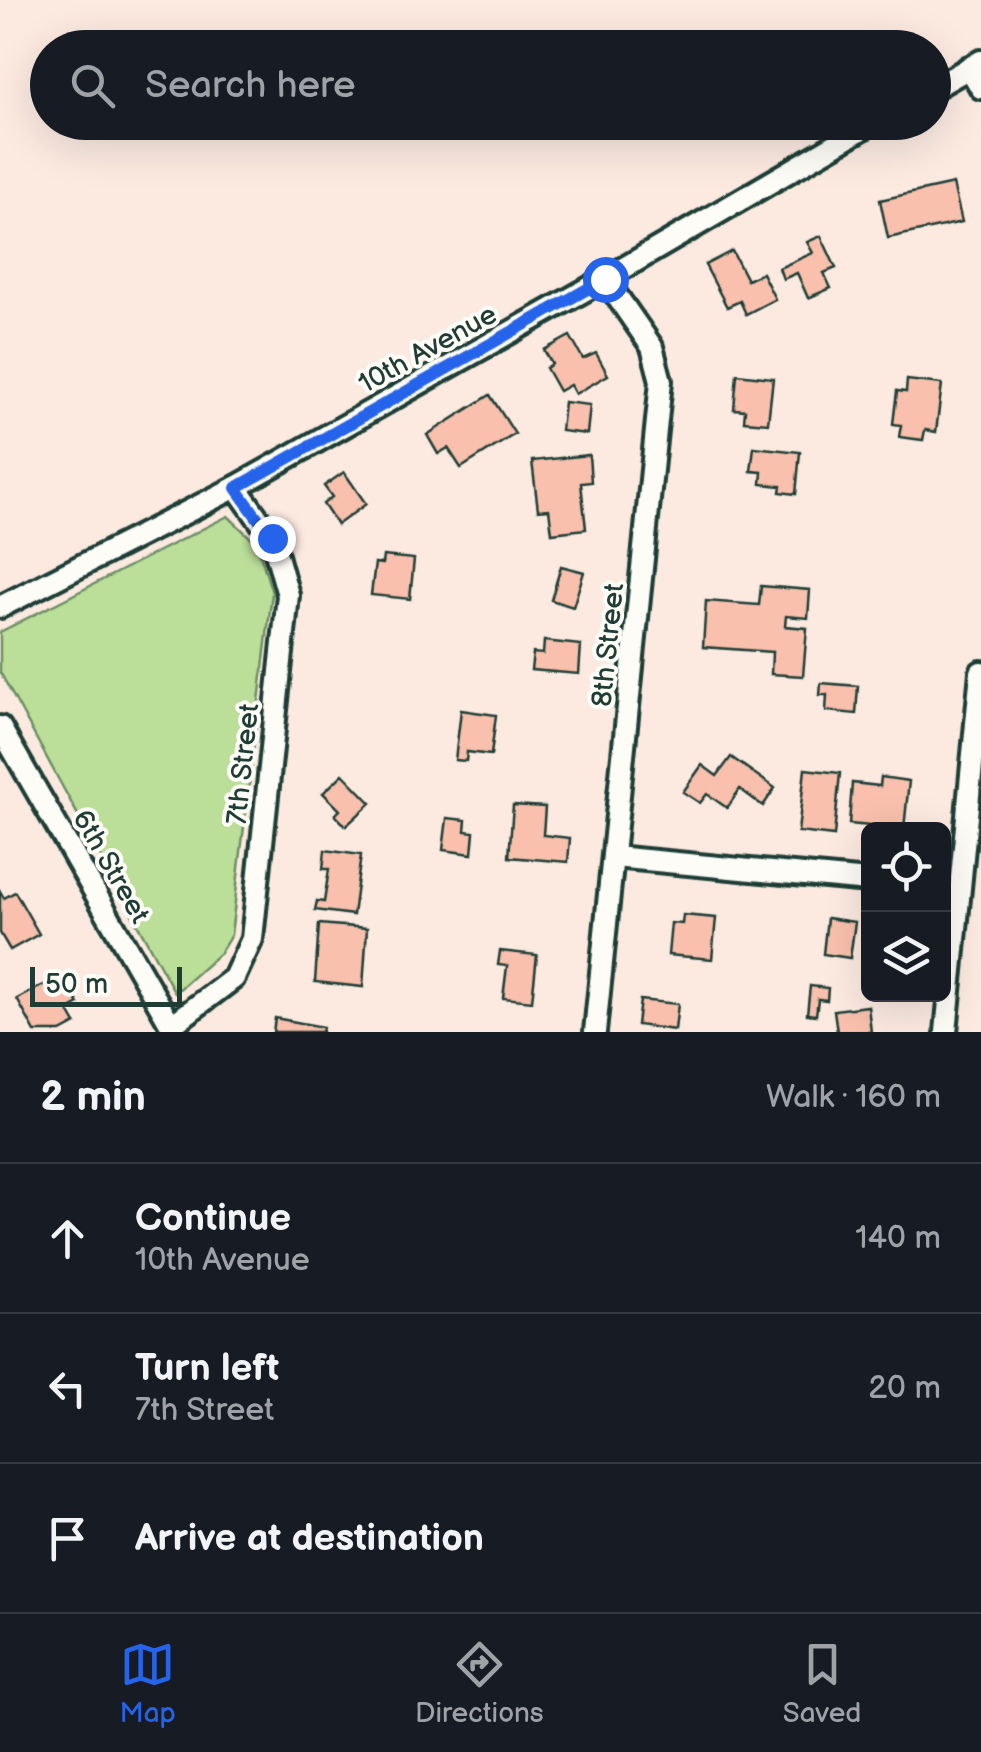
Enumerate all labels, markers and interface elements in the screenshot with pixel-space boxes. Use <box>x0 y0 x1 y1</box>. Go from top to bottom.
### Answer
search box <box>30 30 951 140</box>
icon: search <box>65 58 120 113</box>
text: Search here <box>145 63 356 108</box>
route start <box>583 257 629 303</box>
street label: 10th Avenue <box>353 298 503 401</box>
route end <box>250 516 296 562</box>
street label: 8th Street <box>586 581 631 709</box>
street label: 7th Street <box>221 702 266 826</box>
street label: 6th Street <box>65 804 156 930</box>
map controls <box>861 822 951 1002</box>
button: locate <box>861 822 951 912</box>
button: layers <box>861 912 951 1002</box>
scale bar <box>30 962 182 1006</box>
text: 50 m <box>45 968 108 1001</box>
text: 2 min <box>40 1072 146 1123</box>
text: Walk · 160 m <box>766 1078 941 1117</box>
text: Continue <box>135 1196 291 1241</box>
icon: ahead <box>40 1211 95 1266</box>
text: 140 m <box>855 1219 941 1258</box>
text: 10th Avenue <box>135 1241 310 1280</box>
text: Turn left <box>135 1346 279 1391</box>
icon: left <box>40 1361 95 1416</box>
text: 20 m <box>868 1369 941 1408</box>
text: 7th Street <box>135 1391 274 1430</box>
icon: arrive <box>40 1511 95 1566</box>
text: Arrive at destination <box>135 1516 484 1561</box>
tab: Map <box>120 1637 176 1730</box>
tab: Directions <box>415 1637 544 1730</box>
tab: Saved <box>783 1637 861 1730</box>

